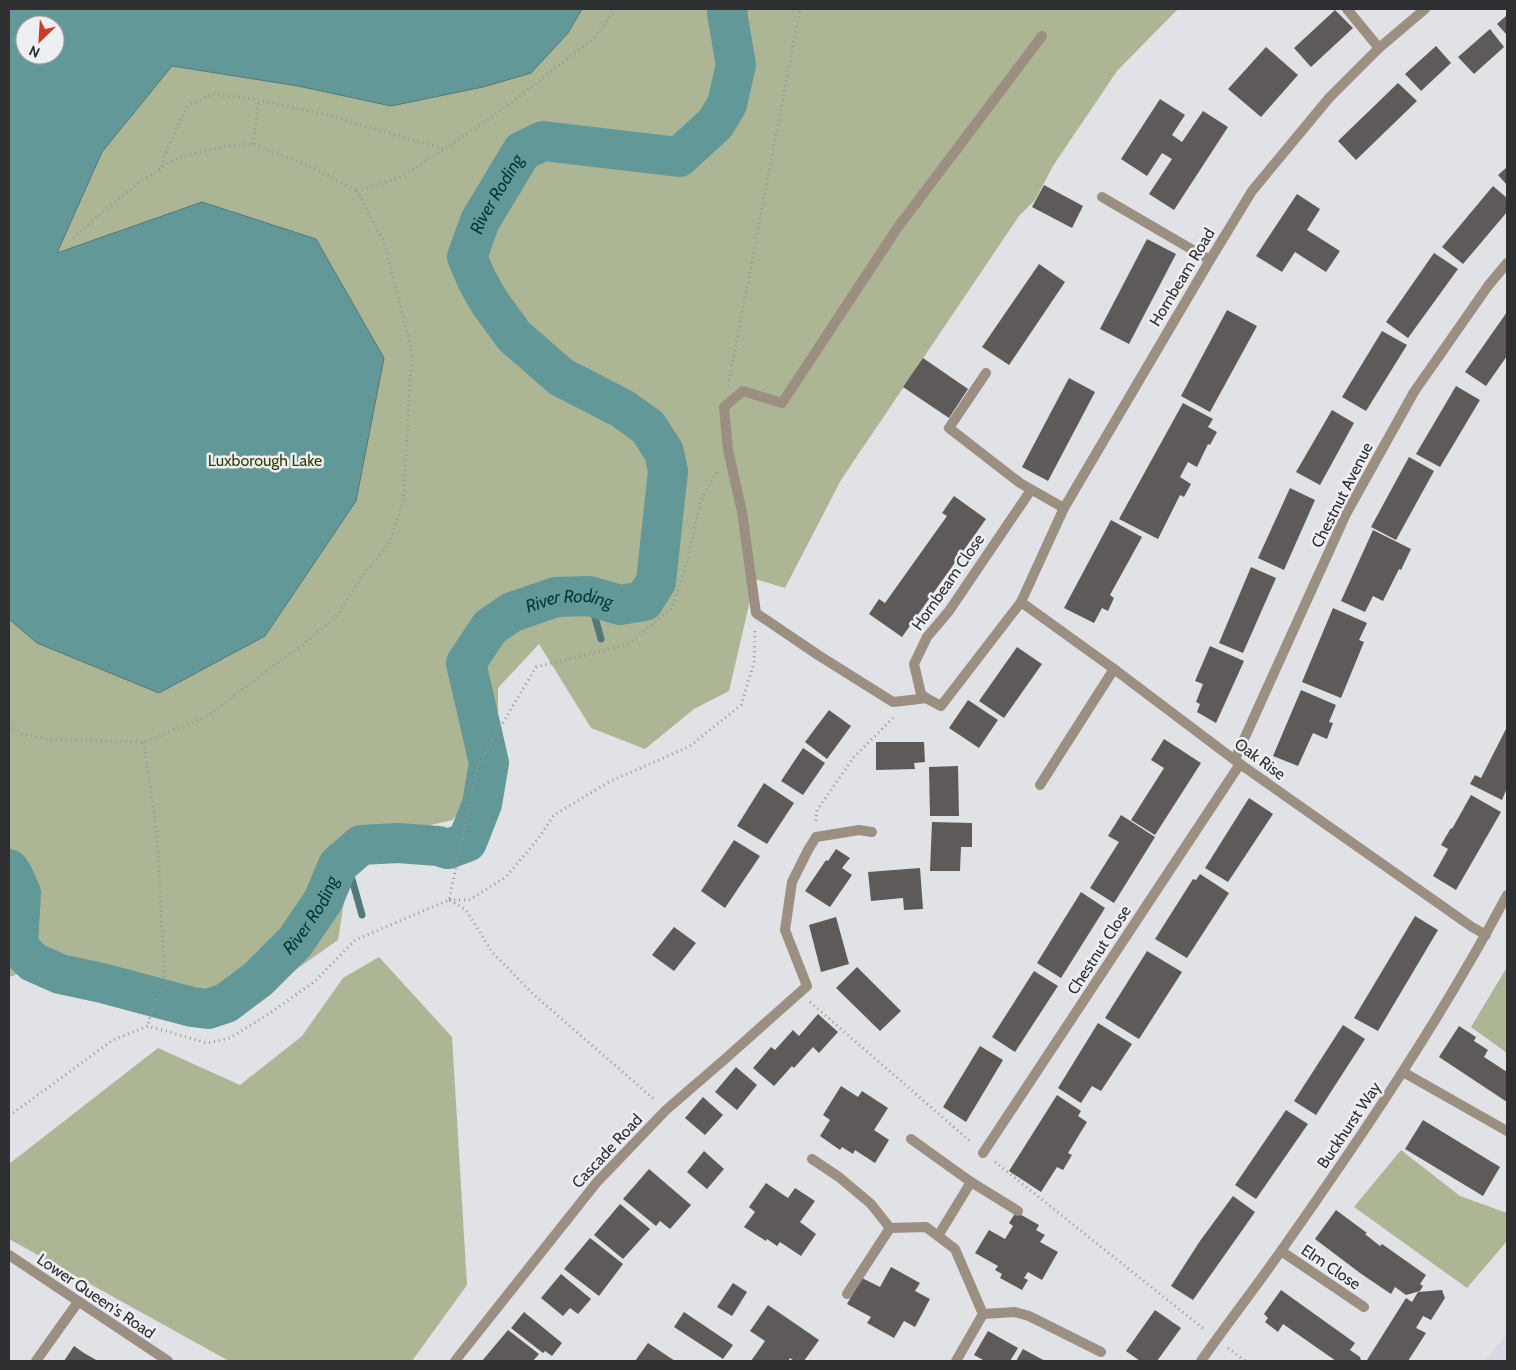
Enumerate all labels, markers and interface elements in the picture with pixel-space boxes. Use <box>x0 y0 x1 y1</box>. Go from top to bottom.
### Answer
north arrow <box>15 15 65 65</box>
text: N <box>26 42 43 62</box>
water label: River Roding <box>465 149 529 237</box>
street label: Hornbeam Road <box>1145 225 1219 329</box>
street label: Chestnut Avenue <box>1307 439 1377 551</box>
park label: Luxborough Lake <box>208 451 322 470</box>
street label: Hornbeam Close <box>908 530 988 634</box>
water label: River Roding <box>523 585 616 618</box>
street label: Oak Rise <box>1231 734 1289 784</box>
water label: River Roding <box>278 872 344 959</box>
street label: Chestnut Close <box>1063 902 1135 998</box>
street label: Buckhurst Way <box>1313 1078 1385 1172</box>
street label: Cascade Road <box>568 1110 646 1192</box>
street label: Elm Close <box>1298 1240 1364 1294</box>
street label: Lower Queen's Road <box>33 1250 159 1342</box>

